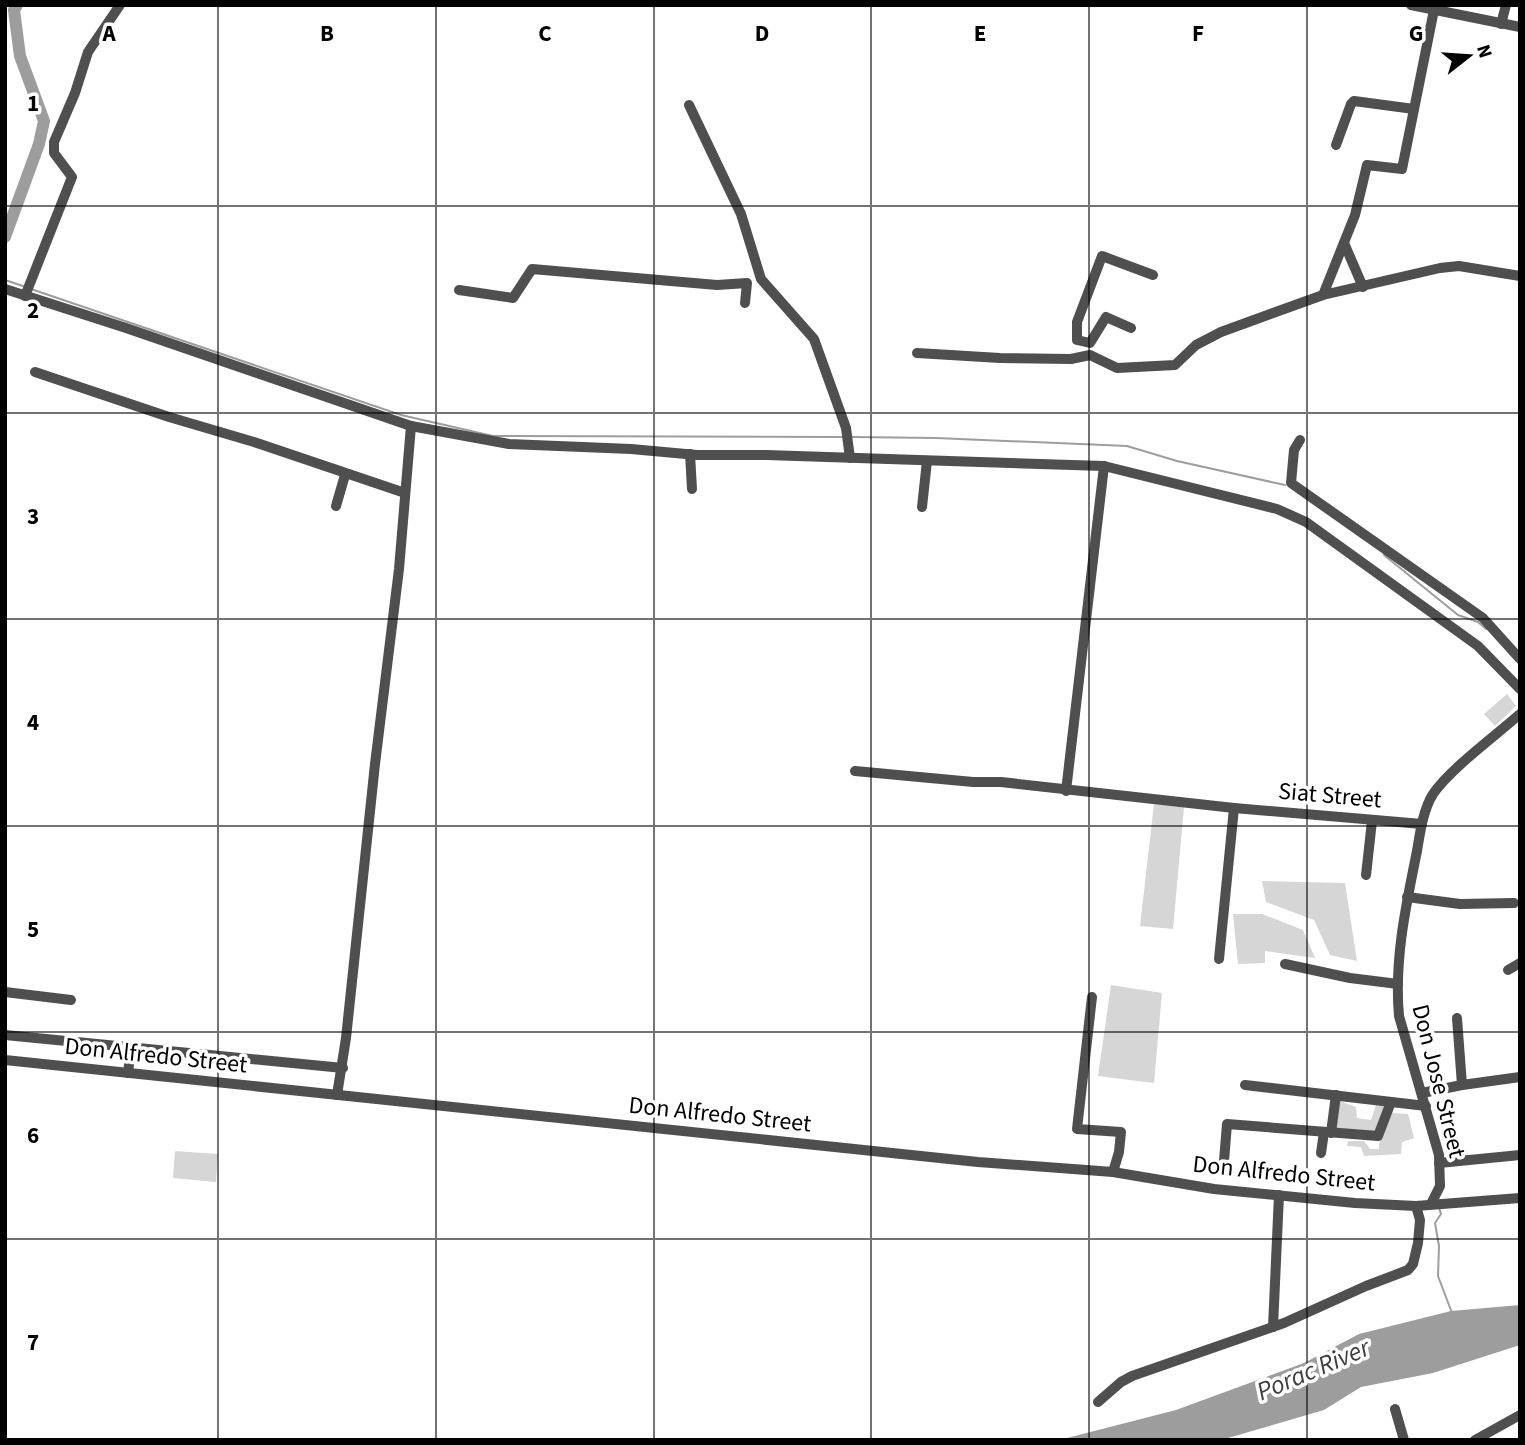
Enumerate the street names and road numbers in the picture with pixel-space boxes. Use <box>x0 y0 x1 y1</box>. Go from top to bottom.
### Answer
street label: Siat Street <box>1277 774 1383 817</box>
street label: Don Jose Street <box>1403 1001 1474 1162</box>
street label: Don Alfredo Street <box>63 1029 249 1082</box>
street label: Don Alfredo Street <box>627 1088 813 1141</box>
street label: Don Alfredo Street <box>1191 1147 1377 1200</box>

